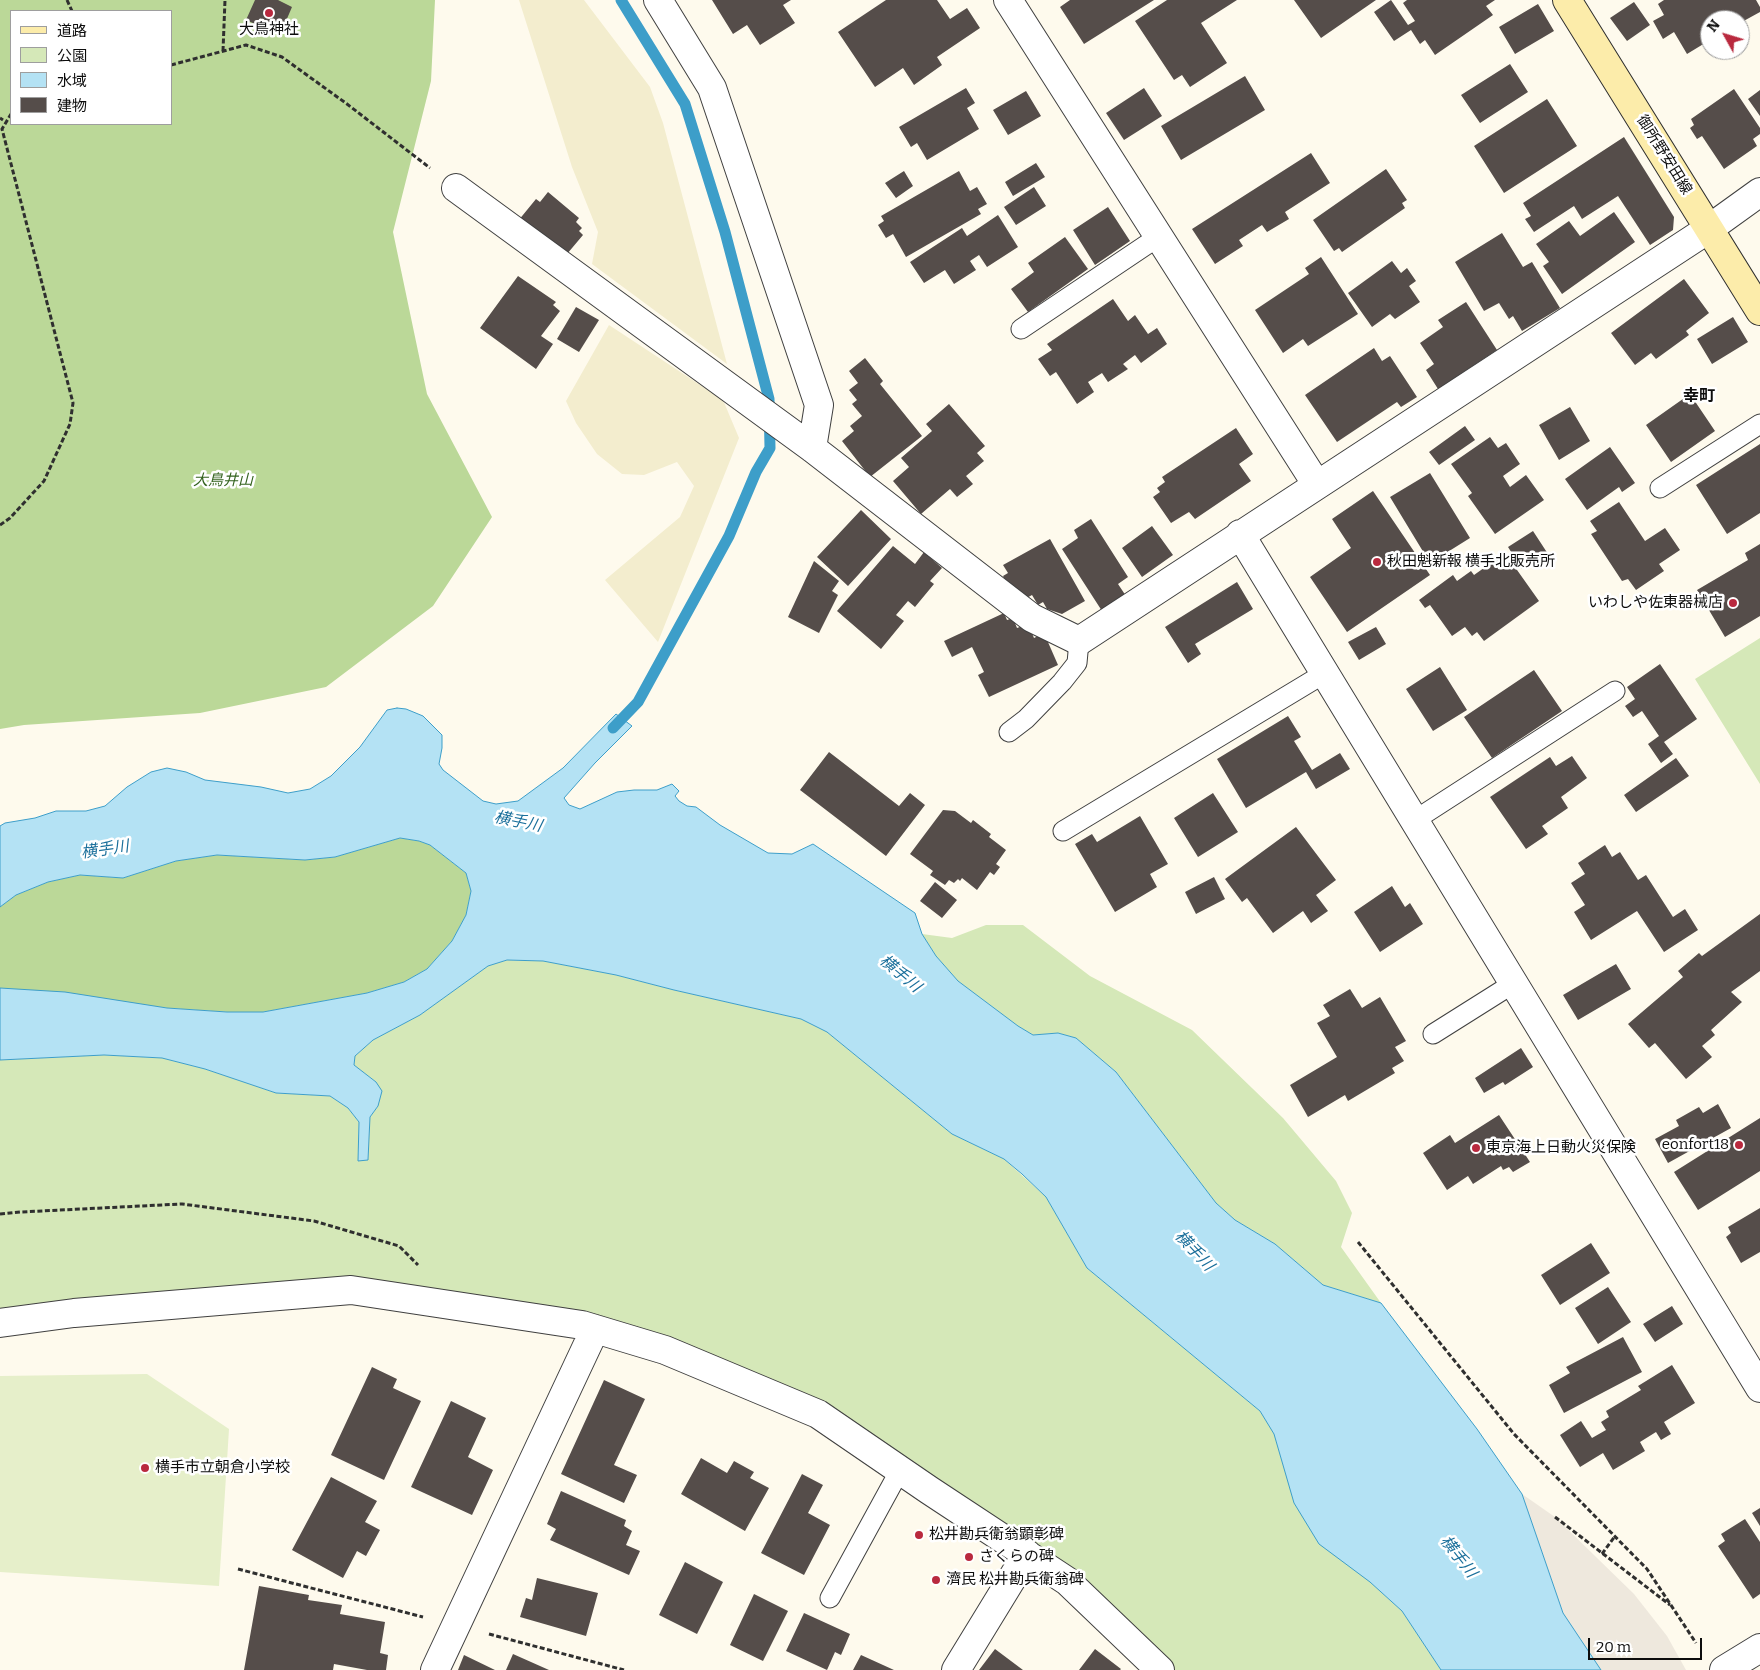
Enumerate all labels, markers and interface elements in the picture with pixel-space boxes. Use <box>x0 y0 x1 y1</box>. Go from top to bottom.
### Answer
marker: 大鳥神社 <box>263 7 275 19</box>
legend <box>10 10 172 125</box>
north arrow <box>1700 10 1750 60</box>
text: N <box>1704 16 1724 35</box>
place label: 大鳥神社 <box>239 21 299 39</box>
text: 道路 <box>57 22 87 40</box>
text: 公園 <box>57 47 87 65</box>
text: 水域 <box>57 72 87 90</box>
text: 建物 <box>57 97 87 115</box>
street label: 御所野安田線 <box>1633 112 1695 198</box>
district label: 幸町 <box>1683 387 1715 407</box>
park label: 大鳥井山 <box>193 472 253 490</box>
place label: 秋田魁新報 横手北販売所 <box>1387 553 1555 571</box>
marker: 秋田魁新報 横手北販売所 <box>1371 556 1383 568</box>
place label: いわしや佐東器械店 <box>1588 594 1723 612</box>
marker: いわしや佐東器械店 <box>1727 597 1739 609</box>
water label: 横手川 <box>493 808 543 836</box>
water label: 横手川 <box>80 837 130 863</box>
water label: 横手川 <box>875 951 925 997</box>
place label: eonfort18 <box>1662 1136 1729 1154</box>
place label: 東京海上日動火災保険 <box>1486 1139 1636 1157</box>
marker: eonfort18 <box>1733 1139 1745 1151</box>
marker: 東京海上日動火災保険 <box>1470 1142 1482 1154</box>
water label: 横手川 <box>1171 1227 1217 1275</box>
place label: 横手市立朝倉小学校 <box>155 1459 290 1477</box>
marker: 横手市立朝倉小学校 <box>139 1462 151 1474</box>
place label: 松井勘兵衛翁顕彰碑 <box>929 1526 1064 1544</box>
marker: 松井勘兵衛翁顕彰碑 <box>913 1529 925 1541</box>
water label: 横手川 <box>1436 1532 1480 1582</box>
place label: さくらの碑 <box>979 1548 1054 1566</box>
marker: さくらの碑 <box>963 1551 975 1563</box>
place label: 濟民 松井勘兵衛翁碑 <box>946 1571 1084 1589</box>
marker: 濟民 松井勘兵衛翁碑 <box>930 1574 942 1586</box>
scale bar <box>1590 1628 1704 1660</box>
text: 20 m <box>1596 1638 1631 1656</box>

